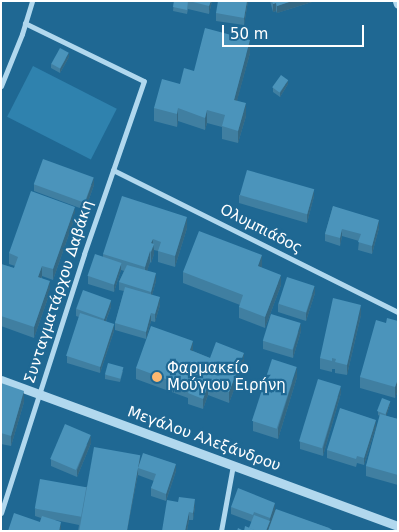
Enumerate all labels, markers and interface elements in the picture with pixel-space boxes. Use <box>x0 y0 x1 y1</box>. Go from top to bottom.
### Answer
scale bar <box>224 15 366 47</box>
text: 50 m <box>230 25 268 43</box>
street label: Συνταγματάρχου Δαβάκη <box>21 198 97 386</box>
street label: Ολυμπιάδος <box>217 201 305 257</box>
place label: Φαρμακείο Μούγιου Ειρήνη <box>167 359 286 394</box>
marker: Φαρμακείο Μούγιου Ειρήνη <box>151 371 163 383</box>
street label: Μεγάλου Αλεξάνδρου <box>125 403 283 475</box>

